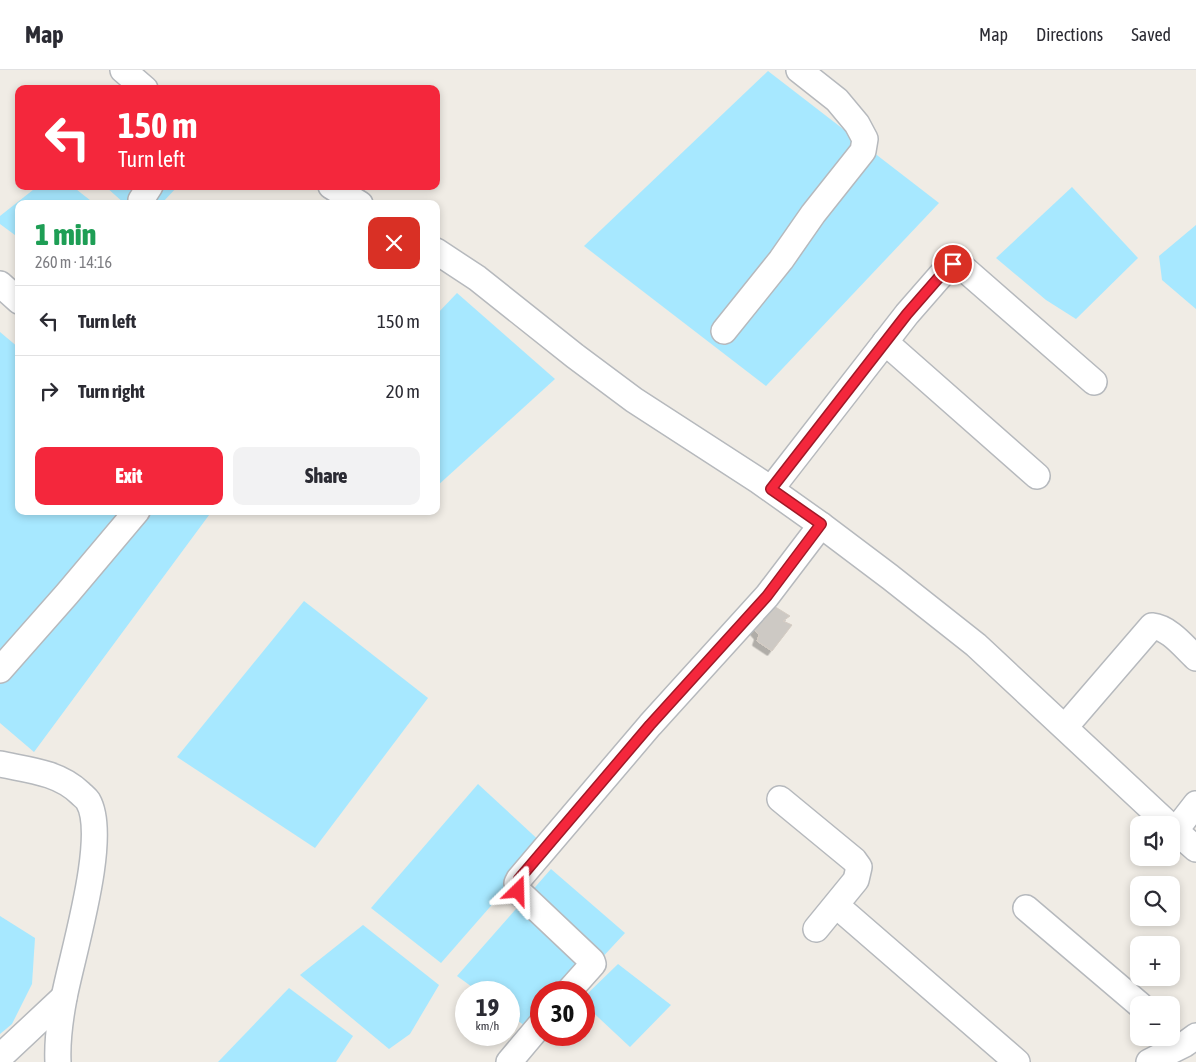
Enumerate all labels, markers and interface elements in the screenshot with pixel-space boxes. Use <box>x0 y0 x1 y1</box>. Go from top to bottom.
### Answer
text: Map <box>25 21 64 48</box>
text: Map <box>979 24 1008 45</box>
text: Directions <box>1036 24 1103 45</box>
text: Saved <box>1131 24 1171 45</box>
icon: left <box>35 105 100 170</box>
text: 150 m <box>118 105 197 145</box>
text: Turn left <box>118 146 185 172</box>
text: 1 min <box>35 217 96 251</box>
button: close <box>368 217 420 269</box>
pin <box>932 243 974 285</box>
icon: arrive <box>939 250 967 278</box>
text: 260 m · 14:16 <box>35 253 112 271</box>
icon: left <box>35 307 63 335</box>
text: Turn left <box>78 310 136 332</box>
text: 150 m <box>377 310 420 332</box>
icon: right <box>35 377 63 405</box>
text: Turn right <box>78 380 145 402</box>
text: 20 m <box>386 380 420 402</box>
button: Exit <box>35 447 223 505</box>
button: Share <box>233 447 420 505</box>
map controls <box>1130 816 1180 1046</box>
button: sound <box>1130 816 1180 866</box>
position arrow <box>491 864 543 916</box>
button: search <box>1130 876 1180 926</box>
button: + <box>1130 936 1180 986</box>
speed limit sign: 30 <box>530 981 595 1046</box>
text: 19 <box>476 993 499 1021</box>
button: − <box>1130 996 1180 1046</box>
text: km/h <box>476 1019 499 1033</box>

